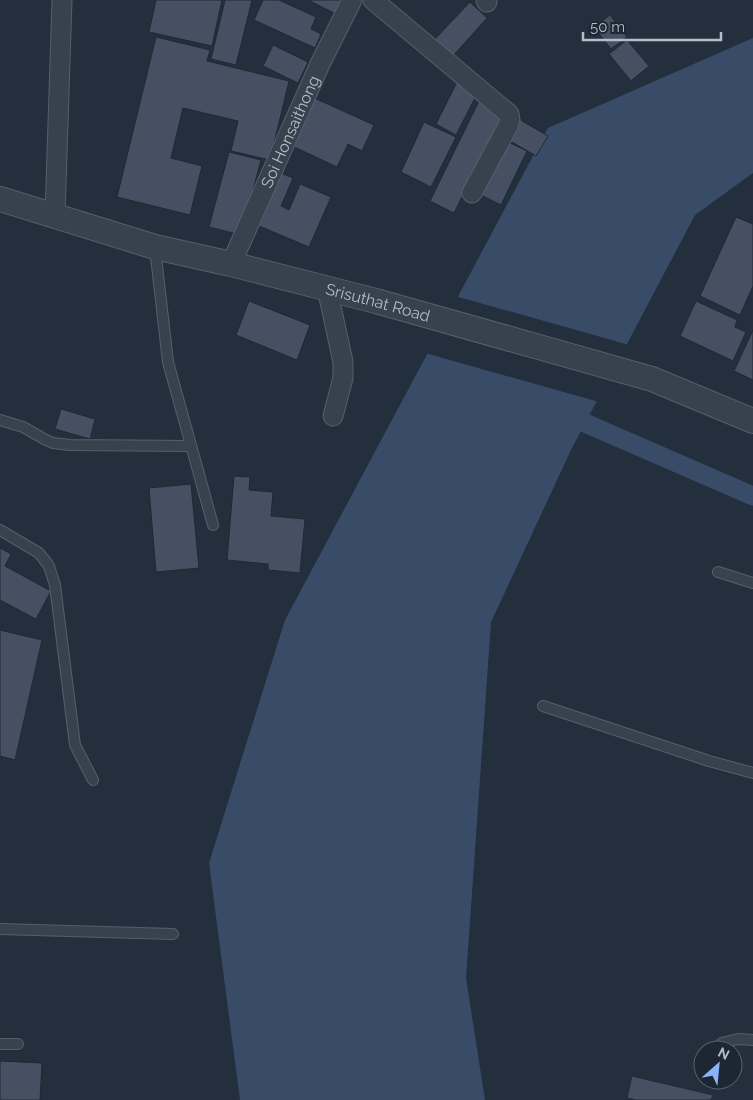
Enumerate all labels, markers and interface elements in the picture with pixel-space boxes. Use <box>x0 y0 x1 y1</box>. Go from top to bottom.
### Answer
scale bar <box>583 10 720 42</box>
text: 50 m <box>590 18 625 36</box>
street label: Soi Honsaithong <box>257 73 324 191</box>
street label: Srisuthat Road <box>324 280 432 326</box>
north arrow <box>693 1040 743 1090</box>
text: N <box>716 1044 732 1063</box>

